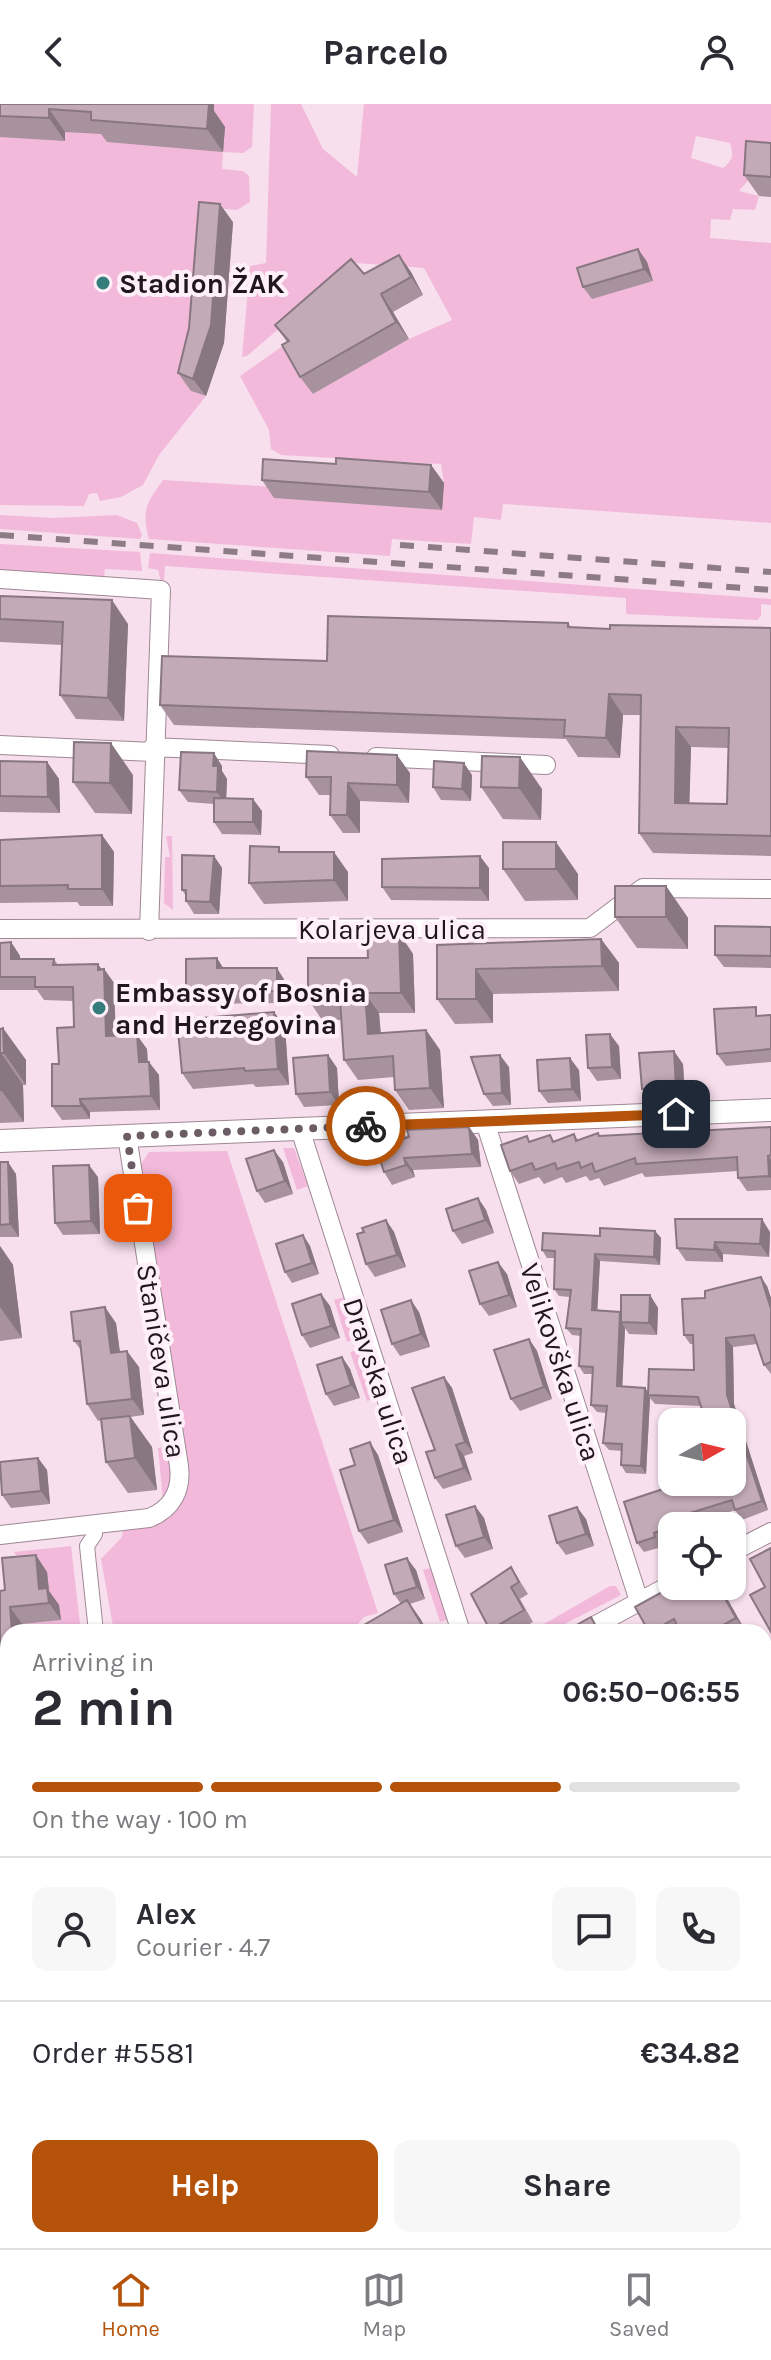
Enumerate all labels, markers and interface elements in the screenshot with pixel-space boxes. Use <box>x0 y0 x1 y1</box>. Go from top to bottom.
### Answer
icon: back <box>32 30 76 74</box>
icon: person <box>695 30 739 74</box>
text: Parcelo <box>323 31 448 73</box>
place label: Stadion ŽAK <box>119 266 285 300</box>
marker: Stadion ŽAK <box>94 274 112 292</box>
street label: Kolarjeva ulica <box>298 913 486 946</box>
place label: Embassy of Bosnia and Herzegovina <box>115 976 367 1041</box>
marker: Embassy of Bosnia and Herzegovina <box>90 999 108 1017</box>
pin <box>642 1080 710 1148</box>
courier <box>326 1086 406 1166</box>
icon: home <box>654 1092 698 1136</box>
icon: bike <box>344 1104 388 1148</box>
pin <box>104 1174 172 1242</box>
icon: bag <box>116 1186 160 1230</box>
street label: Velikovška ulica <box>513 1259 608 1465</box>
street label: Staničeva ulica <box>130 1262 193 1460</box>
street label: Dravska ulica <box>336 1293 421 1469</box>
north arrow <box>658 1408 746 1496</box>
map controls <box>658 1408 746 1600</box>
button: locate <box>658 1512 746 1600</box>
text: Arriving in <box>32 1647 154 1678</box>
text: 06:50–06:55 <box>562 1674 740 1710</box>
text: 2 min <box>32 1677 175 1738</box>
text: On the way · 100 m <box>32 1804 248 1835</box>
button: person <box>32 1887 116 1971</box>
button: chat <box>552 1887 636 1971</box>
button: phone <box>656 1887 740 1971</box>
text: Alex <box>136 1896 196 1932</box>
text: Courier · 4.7 <box>136 1932 270 1963</box>
text: Order #5581 <box>32 2035 194 2071</box>
text: €34.82 <box>640 2035 740 2071</box>
button: Help <box>32 2140 378 2232</box>
button: Share <box>394 2140 740 2232</box>
tab: Home <box>101 2268 160 2342</box>
tab: Map <box>362 2268 406 2342</box>
tab: Saved <box>609 2268 670 2342</box>

